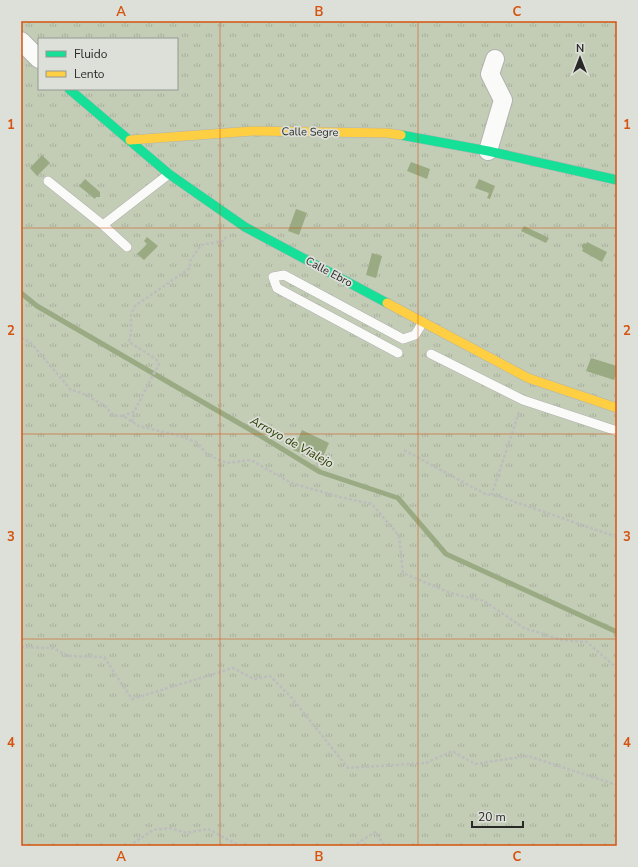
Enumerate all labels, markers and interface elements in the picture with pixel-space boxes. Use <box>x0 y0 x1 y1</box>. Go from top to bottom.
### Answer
text: A <box>116 3 126 21</box>
text: B <box>315 3 324 21</box>
text: C <box>513 3 522 21</box>
legend <box>38 38 178 90</box>
north arrow <box>560 38 600 78</box>
text: N <box>576 41 584 56</box>
text: Fluido <box>74 46 108 62</box>
text: Lento <box>74 66 105 82</box>
text: 1 <box>7 116 15 134</box>
text: 1 <box>623 116 631 134</box>
street label: Calle Segre <box>281 124 339 140</box>
street label: Calle Ebro <box>303 253 355 291</box>
text: 2 <box>7 322 15 340</box>
text: 2 <box>623 322 631 340</box>
water label: Arroyo de Vialejo <box>247 412 337 472</box>
text: 3 <box>7 528 15 546</box>
text: 3 <box>623 528 631 546</box>
text: 4 <box>7 734 15 752</box>
text: 4 <box>623 734 631 752</box>
scale bar <box>472 803 523 829</box>
text: 20 m <box>478 809 506 825</box>
text: A <box>116 848 126 866</box>
text: B <box>315 848 324 866</box>
text: C <box>513 848 522 866</box>

